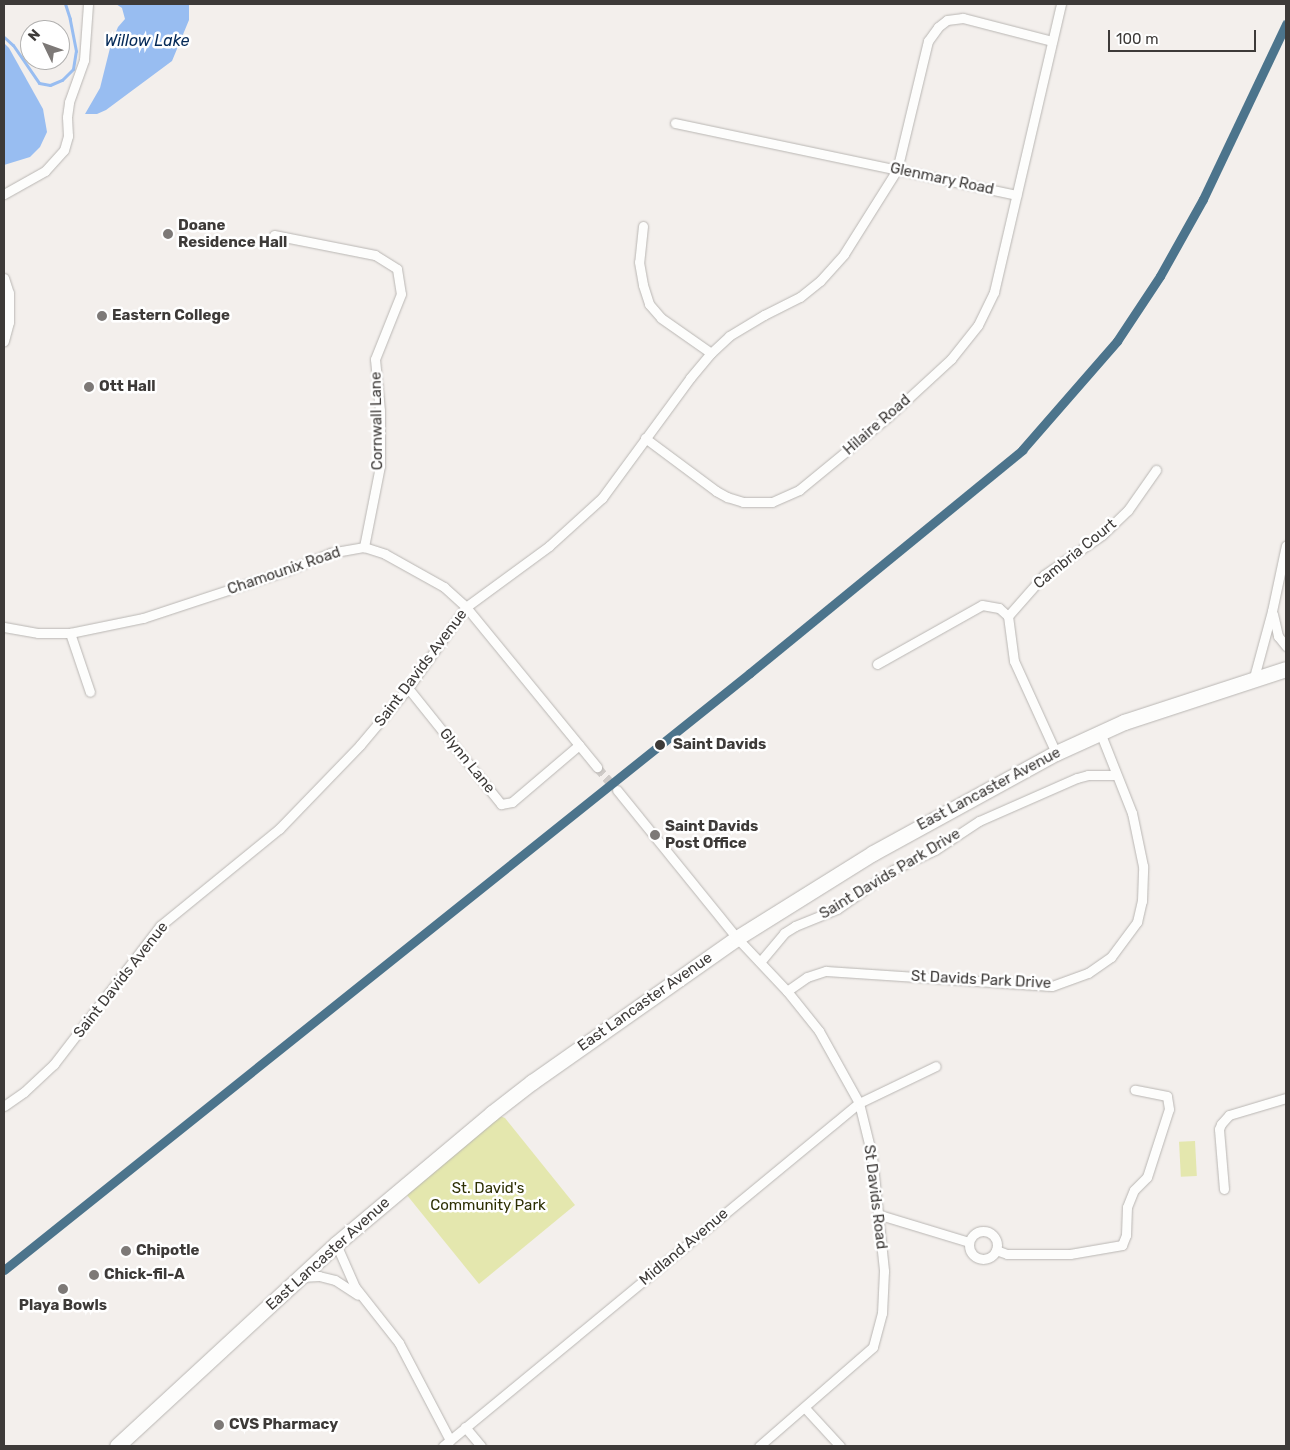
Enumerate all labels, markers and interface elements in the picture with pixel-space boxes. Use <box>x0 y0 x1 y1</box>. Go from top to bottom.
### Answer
north arrow <box>20 20 70 70</box>
scale bar <box>1110 20 1258 52</box>
text: N <box>25 26 44 45</box>
text: 100 m <box>1116 30 1158 48</box>
water label: Willow Lake <box>104 31 190 51</box>
street label: Glenmary Road <box>888 159 996 199</box>
place label: Doane Residence Hall <box>178 216 287 251</box>
marker: Doane Residence Hall <box>162 228 174 240</box>
place label: Eastern College <box>112 307 230 325</box>
marker: Eastern College <box>96 310 108 322</box>
street label: Cornwall Lane <box>367 372 387 470</box>
place label: Ott Hall <box>99 378 155 396</box>
marker: Ott Hall <box>83 381 95 393</box>
street label: Hilaire Road <box>840 391 914 459</box>
street label: Cambria Court <box>1030 515 1120 593</box>
street label: Chamounix Road <box>225 543 343 599</box>
street label: Saint Davids Avenue <box>371 606 471 730</box>
street label: Glynn Lane <box>435 725 499 797</box>
marker: Saint Davids <box>651 736 669 754</box>
place label: Saint Davids <box>673 736 766 754</box>
street label: East Lancaster Avenue <box>914 743 1064 835</box>
place label: Saint Davids Post Office <box>665 817 758 852</box>
street label: Saint Davids Park Drive <box>816 825 964 923</box>
marker: Saint Davids Post Office <box>649 829 661 841</box>
street label: Saint Davids Avenue <box>70 918 172 1042</box>
street label: East Lancaster Avenue <box>574 949 716 1055</box>
street label: St Davids Park Drive <box>910 967 1052 993</box>
street label: St Davids Road <box>860 1144 890 1250</box>
park label: St. David's Community Park <box>430 1179 546 1214</box>
street label: East Lancaster Avenue <box>262 1194 394 1314</box>
street label: Midland Avenue <box>636 1205 732 1289</box>
place label: Chipotle <box>136 1242 199 1260</box>
marker: Chipotle <box>120 1245 132 1257</box>
place label: Chick-fil-A <box>104 1266 185 1284</box>
marker: Chick-fil-A <box>88 1269 100 1281</box>
marker: Playa Bowls <box>57 1283 69 1295</box>
place label: Playa Bowls <box>19 1297 107 1315</box>
place label: CVS Pharmacy <box>229 1416 338 1434</box>
marker: CVS Pharmacy <box>213 1419 225 1431</box>

